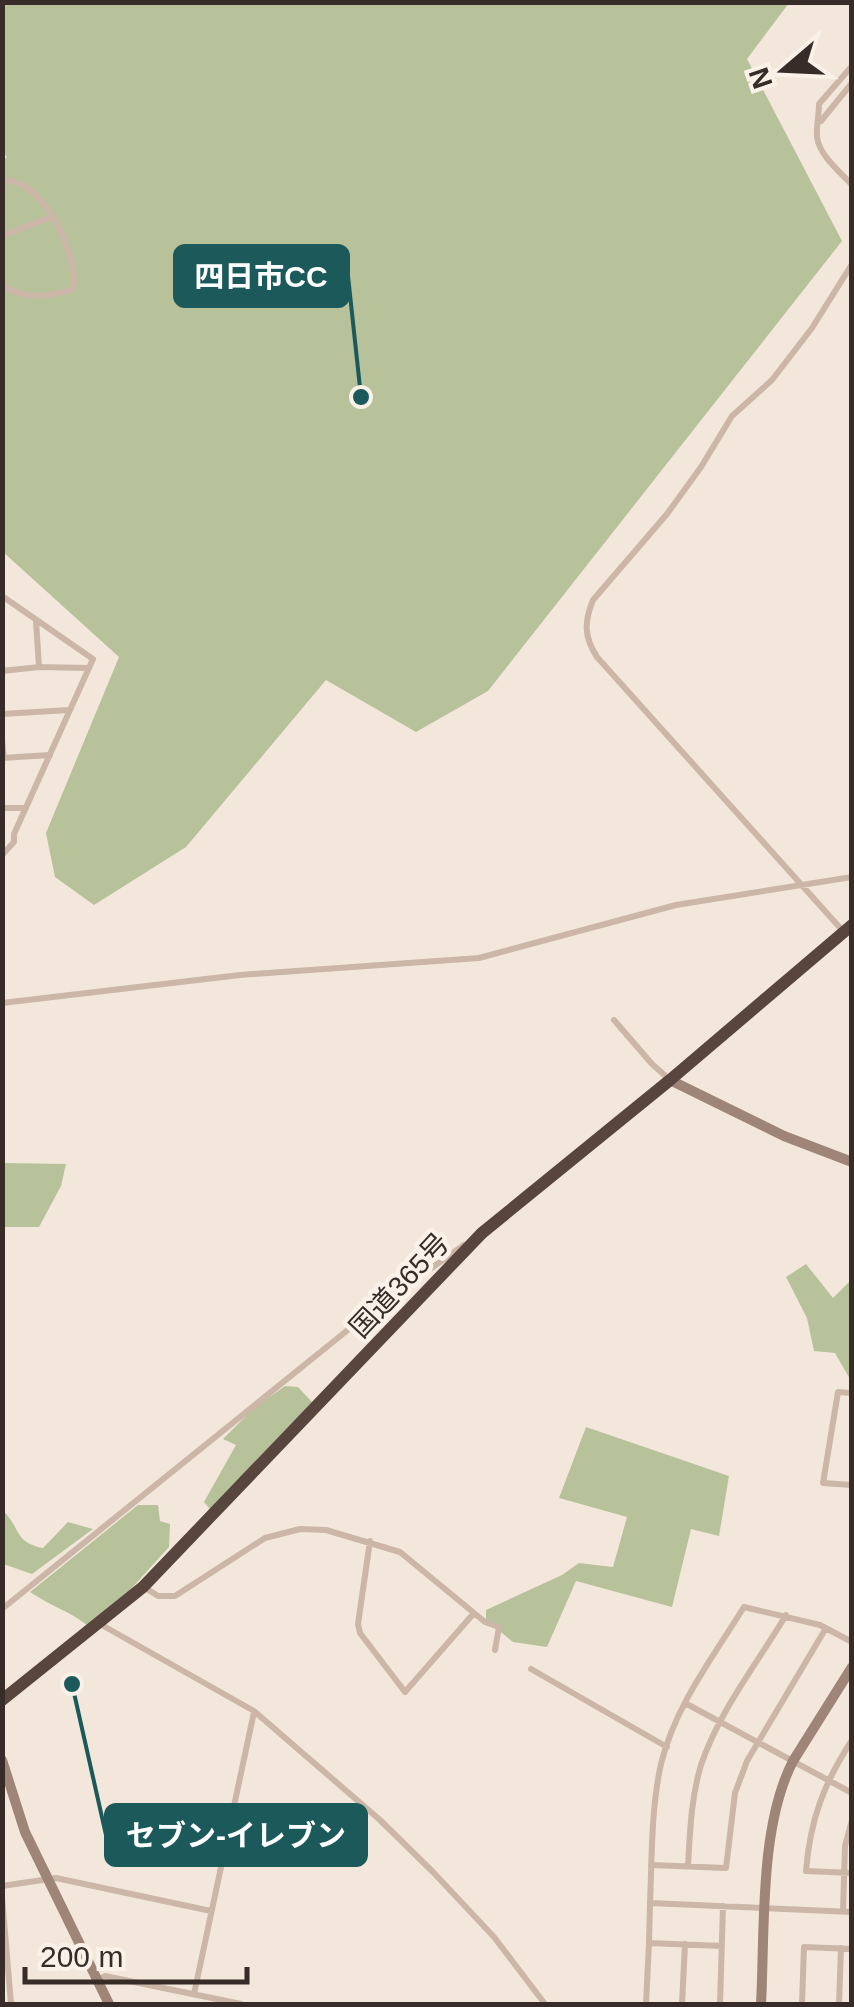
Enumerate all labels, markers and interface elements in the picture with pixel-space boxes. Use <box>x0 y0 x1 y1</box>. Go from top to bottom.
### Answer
north arrow <box>734 20 834 120</box>
text: N <box>743 63 779 93</box>
callout: 四日市CC <box>175 246 348 306</box>
text: 四日市CC <box>194 260 328 293</box>
street label: 国道365号 <box>343 1227 455 1344</box>
callout: セブン-イレブン <box>106 1805 366 1865</box>
text: セブン-イレブン <box>126 1819 346 1852</box>
scale bar <box>25 1922 248 1984</box>
text: 200 m <box>40 1940 123 1973</box>

